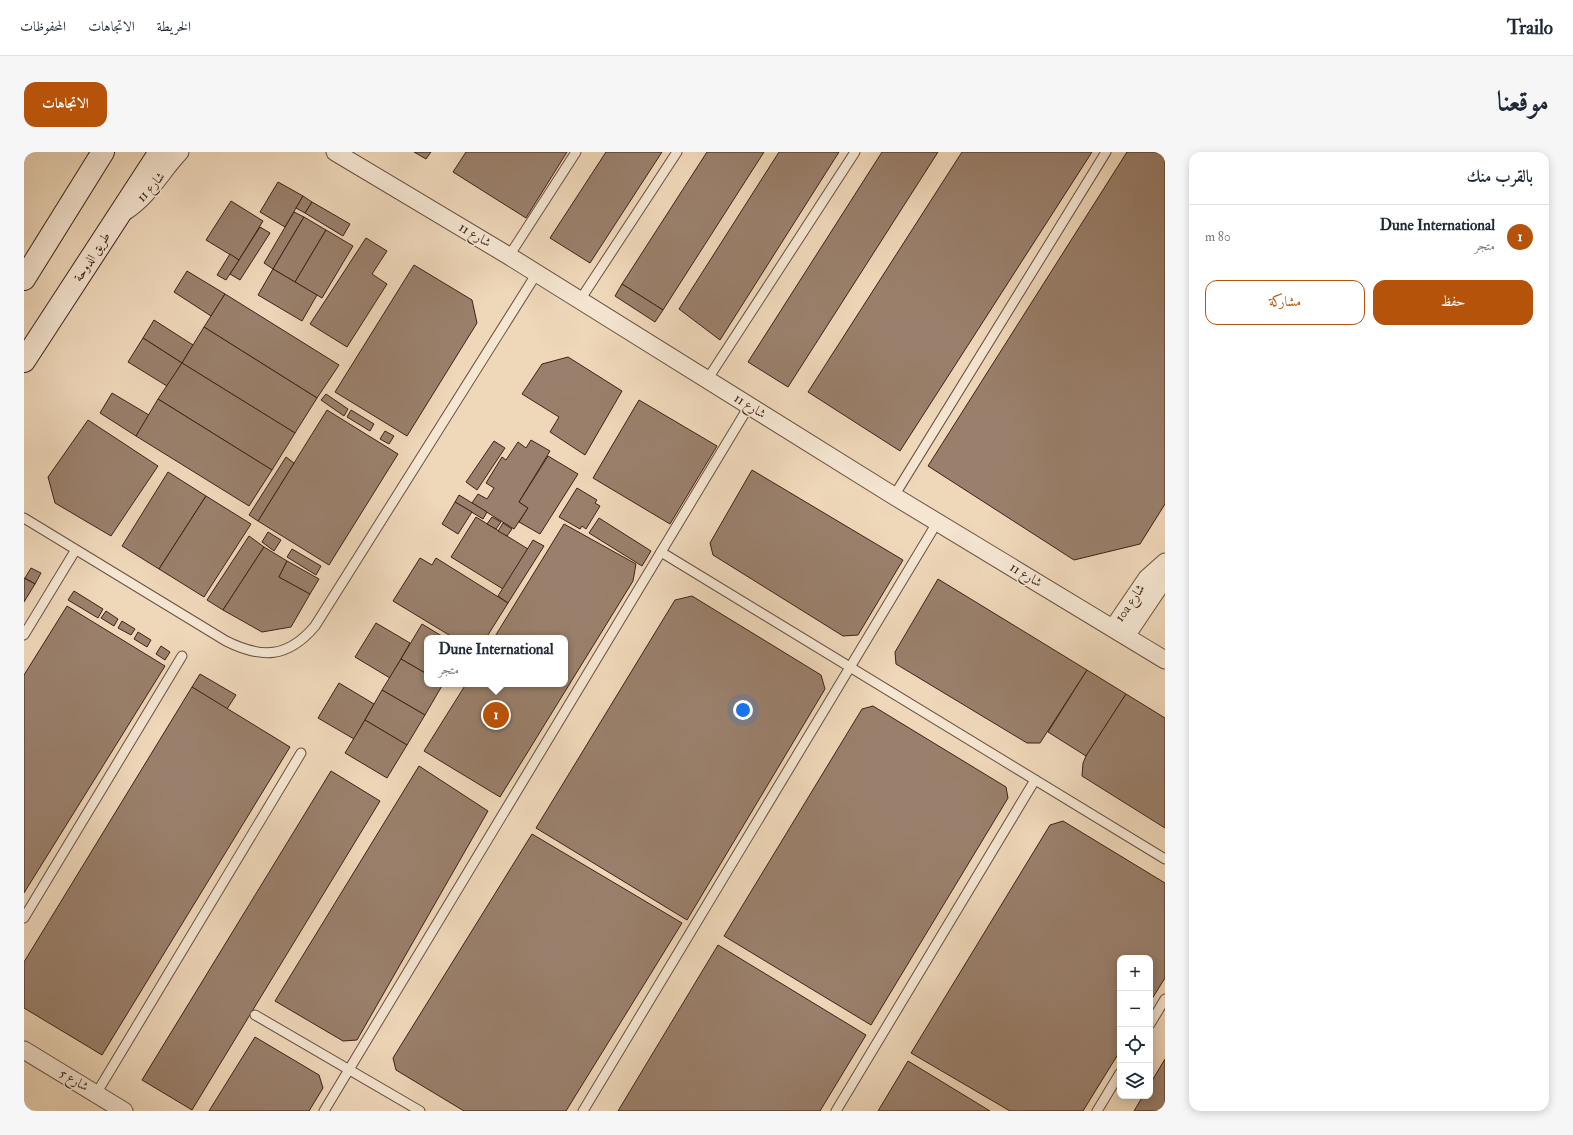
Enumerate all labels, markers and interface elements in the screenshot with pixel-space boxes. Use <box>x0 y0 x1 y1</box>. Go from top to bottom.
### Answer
text: Trailo <box>1507 16 1553 40</box>
text: المحفوظات <box>20 18 66 35</box>
text: الاتجاهات <box>88 18 135 35</box>
text: الخريطة <box>157 18 191 35</box>
button: الاتجاهات <box>24 82 107 127</box>
text: موقعنا <box>1497 85 1549 120</box>
text: بالقرب منك <box>1467 166 1533 187</box>
street label: شارع 11 <box>133 169 171 207</box>
text: Dune International <box>1380 216 1495 235</box>
street label: شارع 11 <box>455 219 494 253</box>
street label: طريق الدوحة <box>70 229 114 285</box>
text: 80 m <box>1205 229 1231 245</box>
text: 1 <box>1518 229 1522 245</box>
text: متجر <box>1474 238 1495 254</box>
button: مشاركة <box>1205 280 1365 325</box>
button: حفظ <box>1373 280 1533 325</box>
street label: شارع 11 <box>730 390 769 424</box>
street label: شارع 11 <box>1006 559 1045 593</box>
street label: 10a شارع <box>1112 581 1151 627</box>
popup <box>424 635 568 687</box>
text: Dune International <box>438 640 554 659</box>
text: متجر <box>438 662 459 678</box>
pin: 1 <box>483 700 509 730</box>
your location <box>733 700 753 720</box>
map controls <box>1117 955 1153 1099</box>
button: + <box>1117 955 1153 991</box>
button: − <box>1117 991 1153 1027</box>
button: locate <box>1117 1027 1153 1063</box>
button: layers <box>1117 1063 1153 1099</box>
street label: شارع 5 <box>55 1065 91 1097</box>

